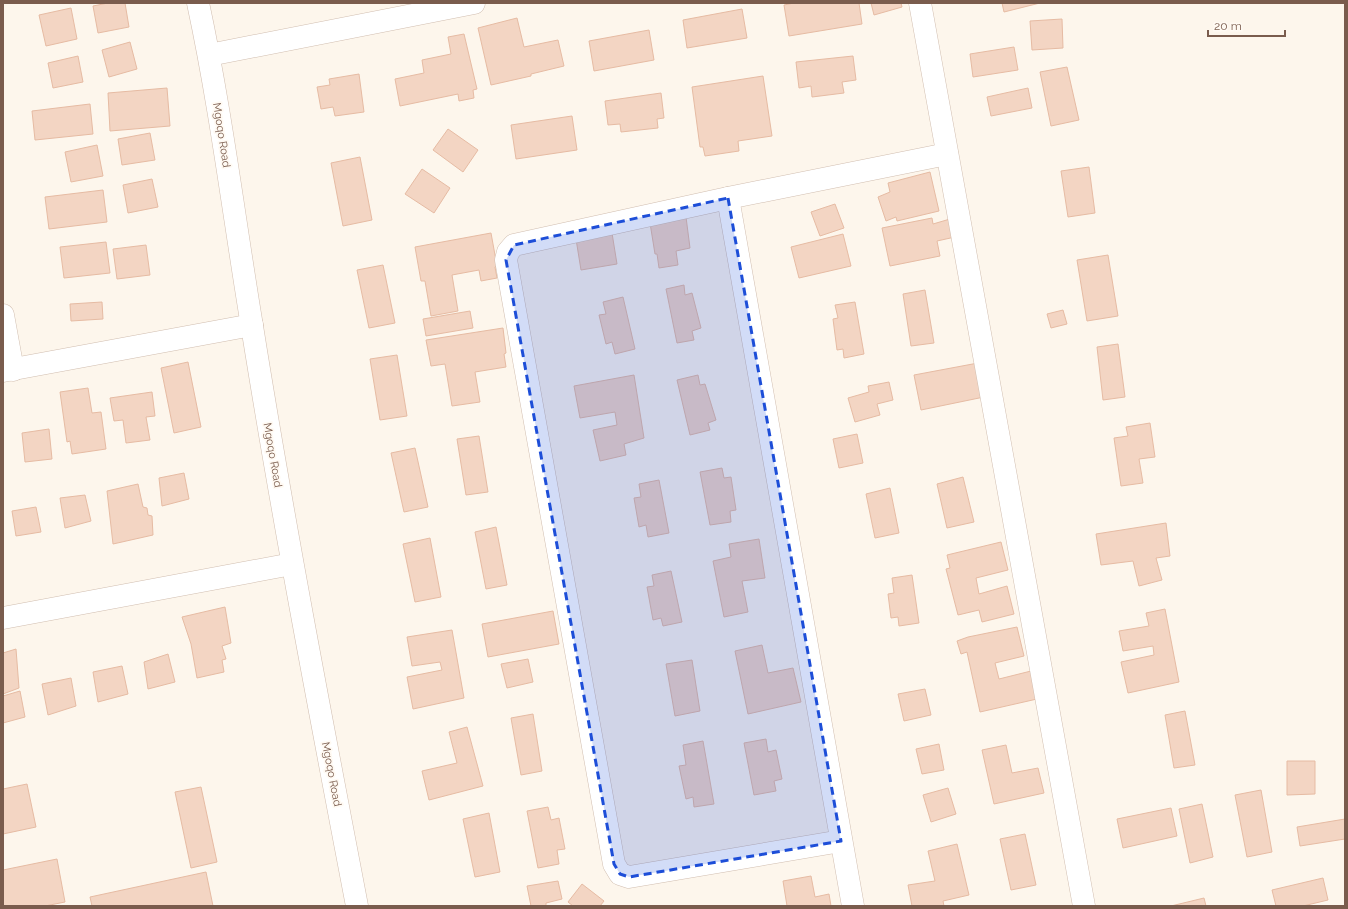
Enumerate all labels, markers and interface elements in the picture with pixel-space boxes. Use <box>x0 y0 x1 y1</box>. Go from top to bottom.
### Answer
scale bar <box>1208 12 1285 38</box>
text: 20 m <box>1214 19 1242 33</box>
street label: Mgoqo Road <box>210 102 233 169</box>
street label: Mgoqo Road <box>260 422 285 489</box>
street label: Mgoqo Road <box>319 741 344 808</box>

